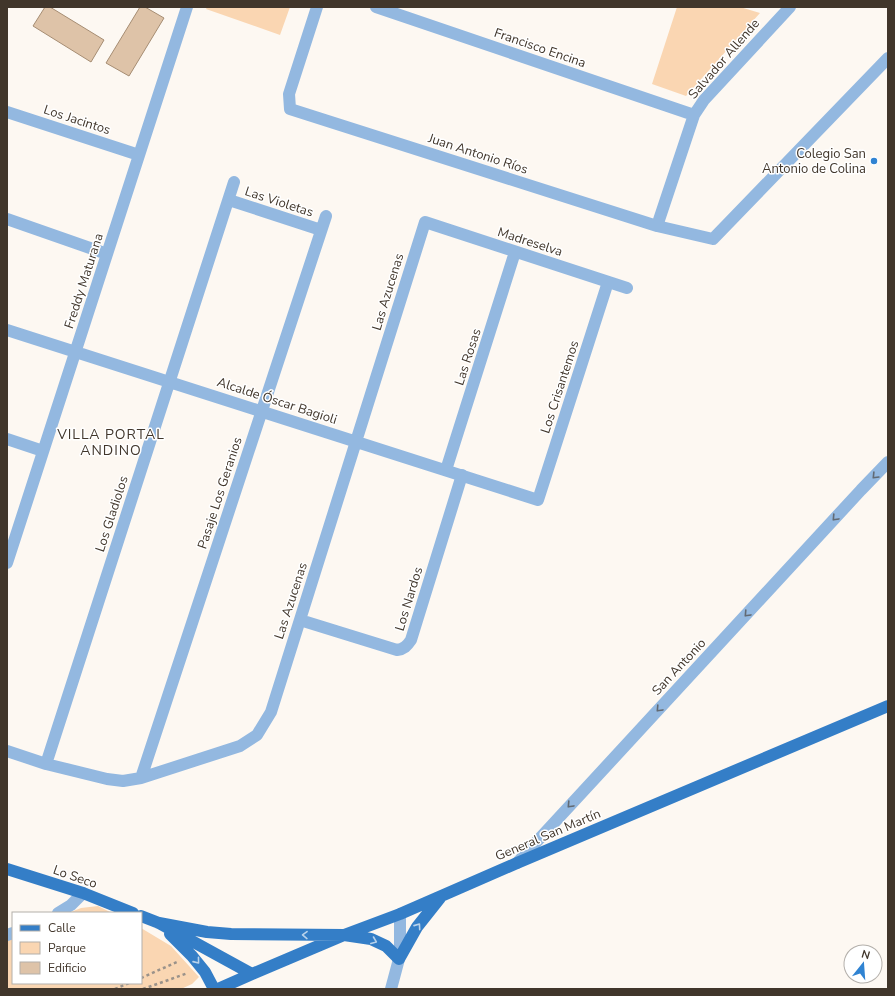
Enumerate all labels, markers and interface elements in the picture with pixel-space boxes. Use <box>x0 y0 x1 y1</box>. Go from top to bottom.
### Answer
street label: Salvador Allende <box>684 15 764 103</box>
street label: Francisco Encina <box>492 24 588 72</box>
street label: Los Jacintos <box>41 101 113 139</box>
street label: Juan Antonio Ríos <box>425 129 530 179</box>
place label: Colegio San Antonio de Colina <box>762 145 866 178</box>
marker: Colegio San Antonio de Colina <box>869 156 879 166</box>
street label: Las Violetas <box>242 182 316 222</box>
street label: Madreselva <box>495 223 565 261</box>
street label: Freddy Maturana <box>60 231 108 331</box>
street label: Las Azucenas <box>368 251 408 333</box>
street label: Las Rosas <box>450 326 486 388</box>
street label: Los Crisantemos <box>536 338 584 436</box>
street label: Alcalde Óscar Bagioli <box>215 372 340 429</box>
district label: VILLA PORTAL ANDINO <box>56 425 165 460</box>
street label: Pasaje Los Geranios <box>193 435 247 551</box>
one-way arrow <box>872 471 880 479</box>
street label: Los Gladiolos <box>91 474 133 554</box>
one-way arrow <box>833 514 840 521</box>
street label: Las Azucenas <box>270 560 312 642</box>
street label: Los Nardos <box>391 565 427 633</box>
one-way arrow <box>744 609 752 617</box>
street label: San Antonio <box>648 635 710 699</box>
one-way arrow <box>656 705 663 712</box>
one-way arrow <box>568 800 575 808</box>
street label: General San Martín <box>493 805 603 865</box>
street label: Lo Seco <box>51 861 99 893</box>
legend <box>12 912 142 984</box>
text: Calle <box>48 920 76 936</box>
one-way arrow <box>413 923 421 930</box>
one-way arrow <box>302 931 308 939</box>
one-way arrow <box>370 936 378 944</box>
text: Parque <box>48 940 86 956</box>
north arrow <box>843 944 883 984</box>
text: N <box>860 947 872 963</box>
one-way arrow <box>192 957 199 964</box>
text: Edificio <box>48 960 87 976</box>

